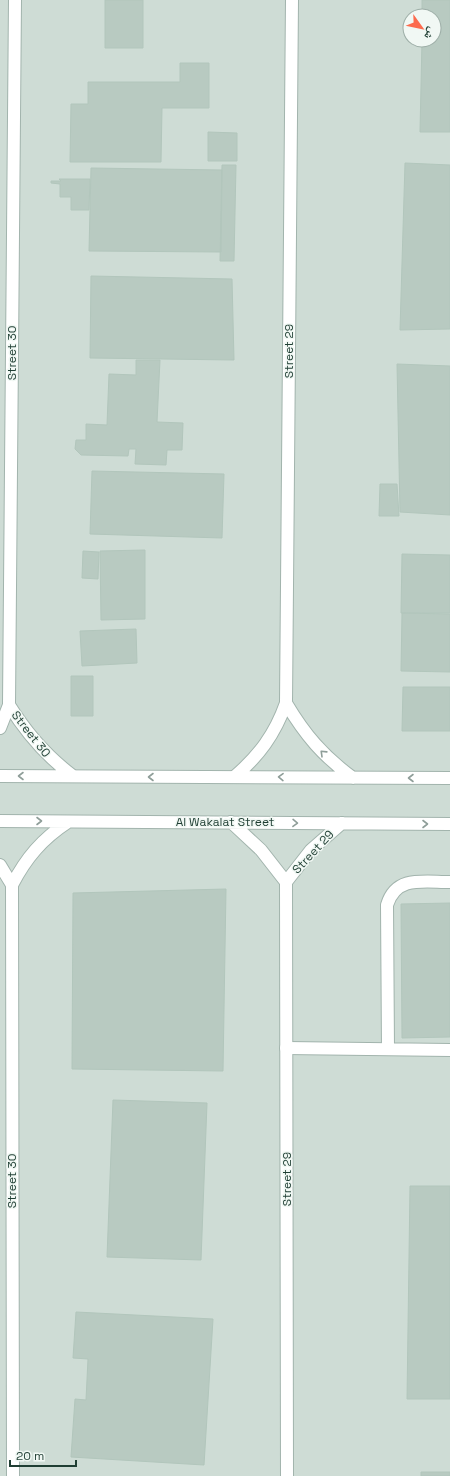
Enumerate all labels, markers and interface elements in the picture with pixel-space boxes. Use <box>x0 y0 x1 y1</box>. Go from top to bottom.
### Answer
north arrow <box>402 8 442 48</box>
text: ش <box>420 24 439 42</box>
street label: Street 29 <box>281 324 297 378</box>
street label: Street 30 <box>4 326 20 380</box>
street label: Street 30 <box>8 708 54 760</box>
one-way arrow <box>320 750 328 758</box>
one-way arrow <box>18 772 24 780</box>
one-way arrow <box>148 773 154 781</box>
one-way arrow <box>278 773 284 781</box>
one-way arrow <box>408 774 414 782</box>
street label: Al Wakalat Street <box>176 814 274 830</box>
one-way arrow <box>36 817 42 826</box>
one-way arrow <box>292 819 298 827</box>
one-way arrow <box>422 820 428 828</box>
street label: Street 29 <box>289 827 337 877</box>
street label: Street 29 <box>279 1152 295 1206</box>
street label: Street 30 <box>4 1154 20 1208</box>
scale bar <box>10 1442 76 1468</box>
text: 20 m <box>16 1448 44 1464</box>

